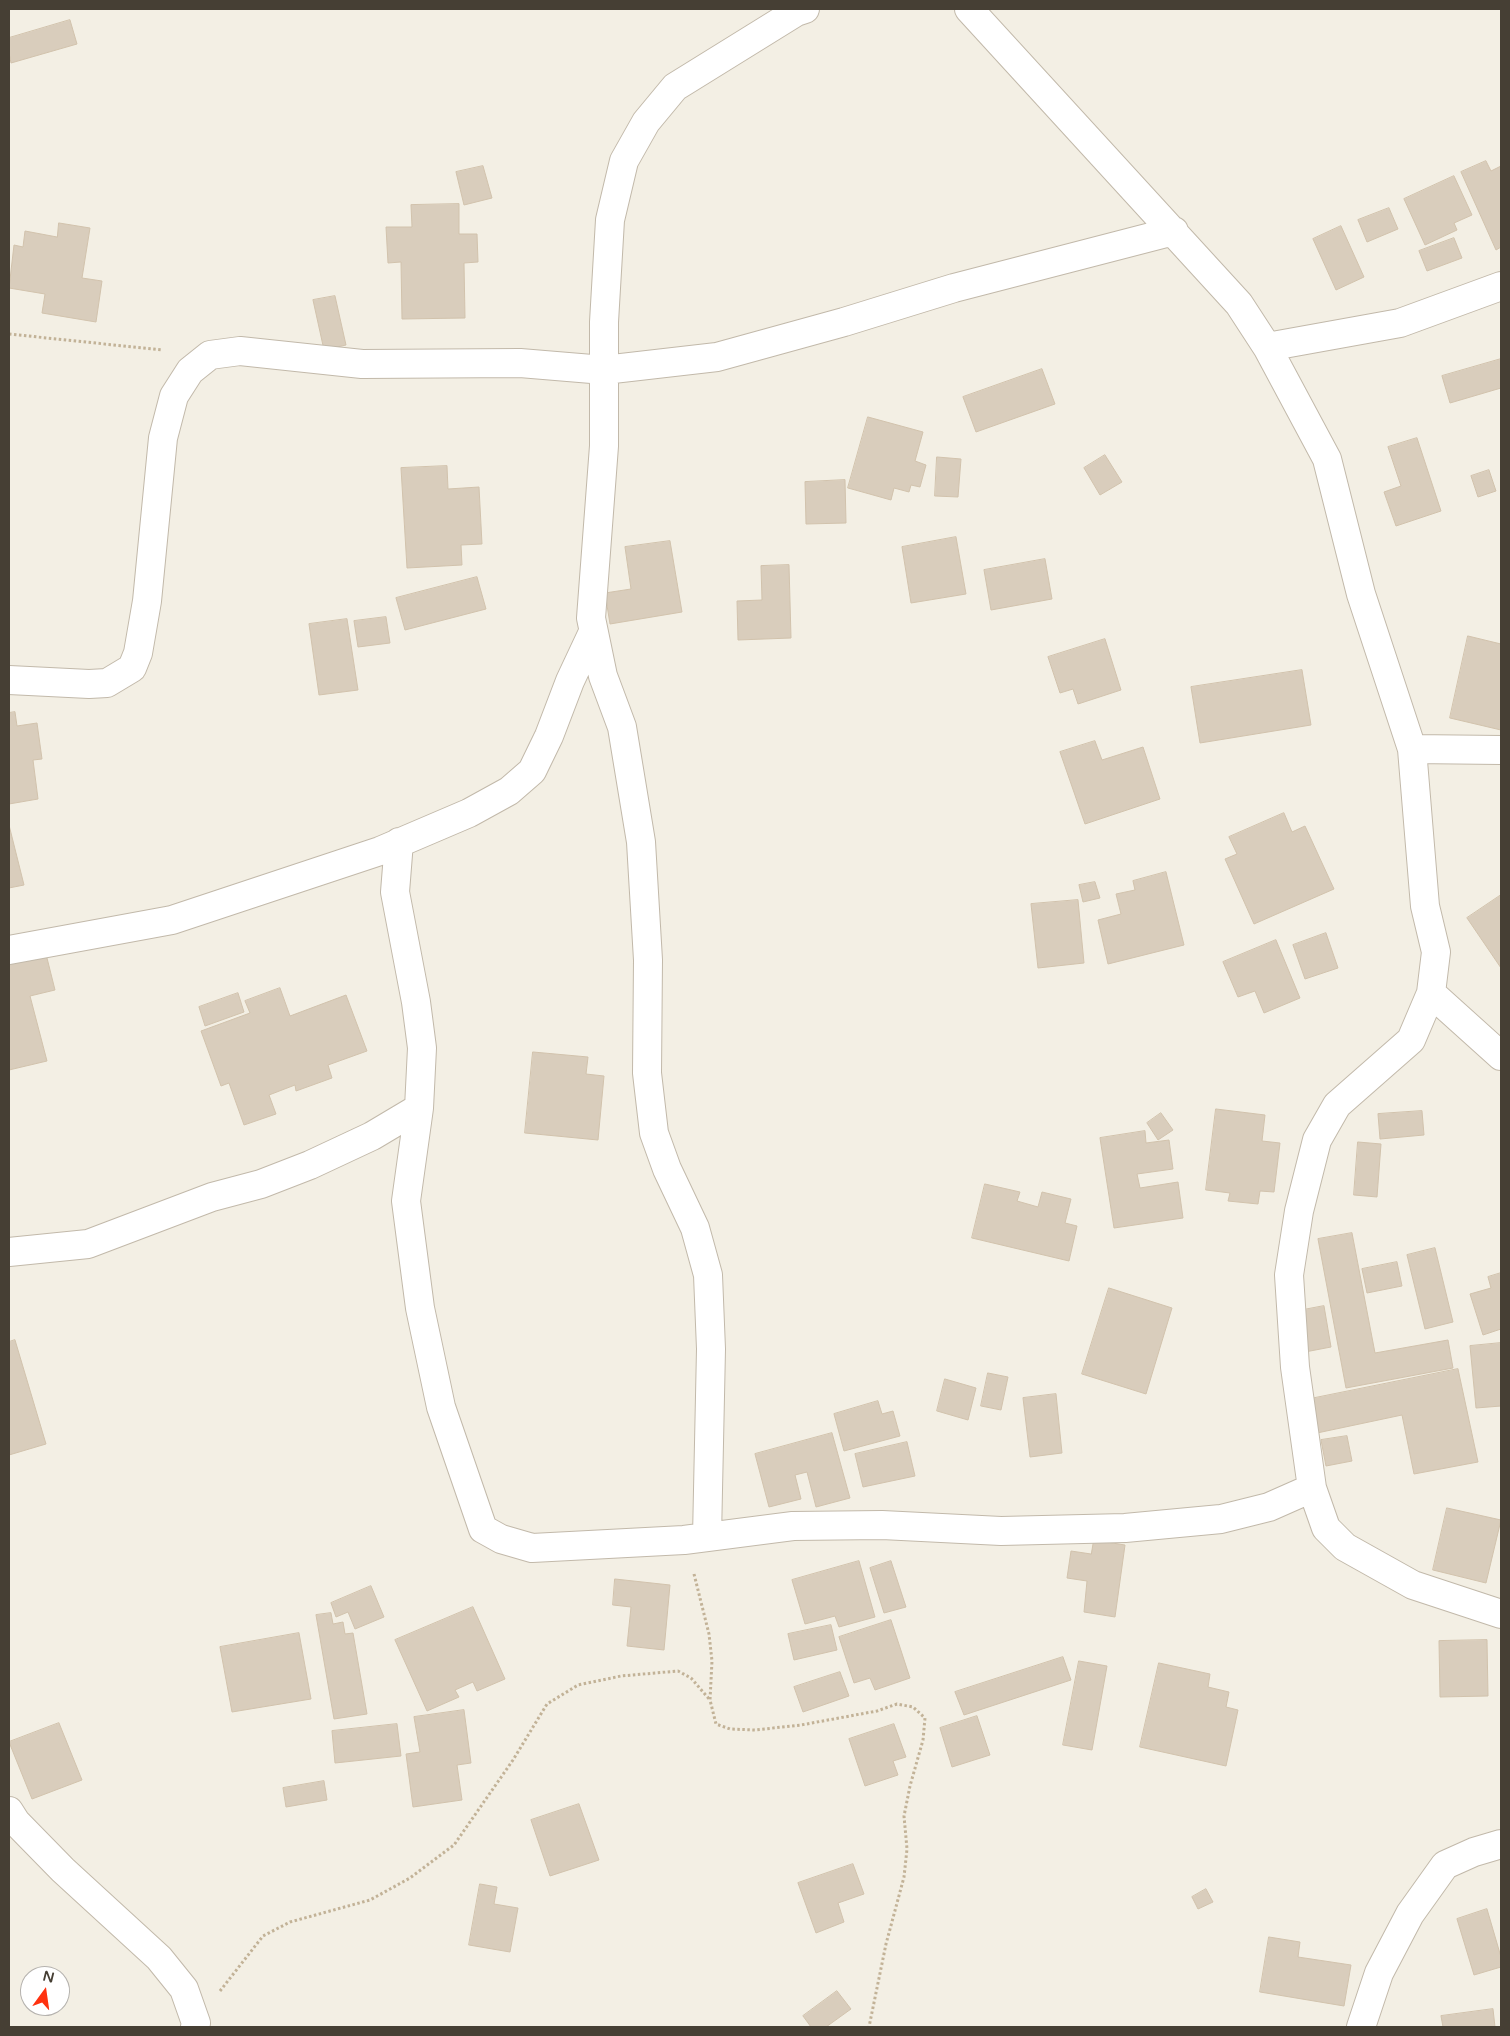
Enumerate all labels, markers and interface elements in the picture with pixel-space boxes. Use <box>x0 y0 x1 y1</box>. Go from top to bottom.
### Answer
north arrow <box>20 1966 70 2016</box>
text: N <box>41 1967 56 1987</box>

